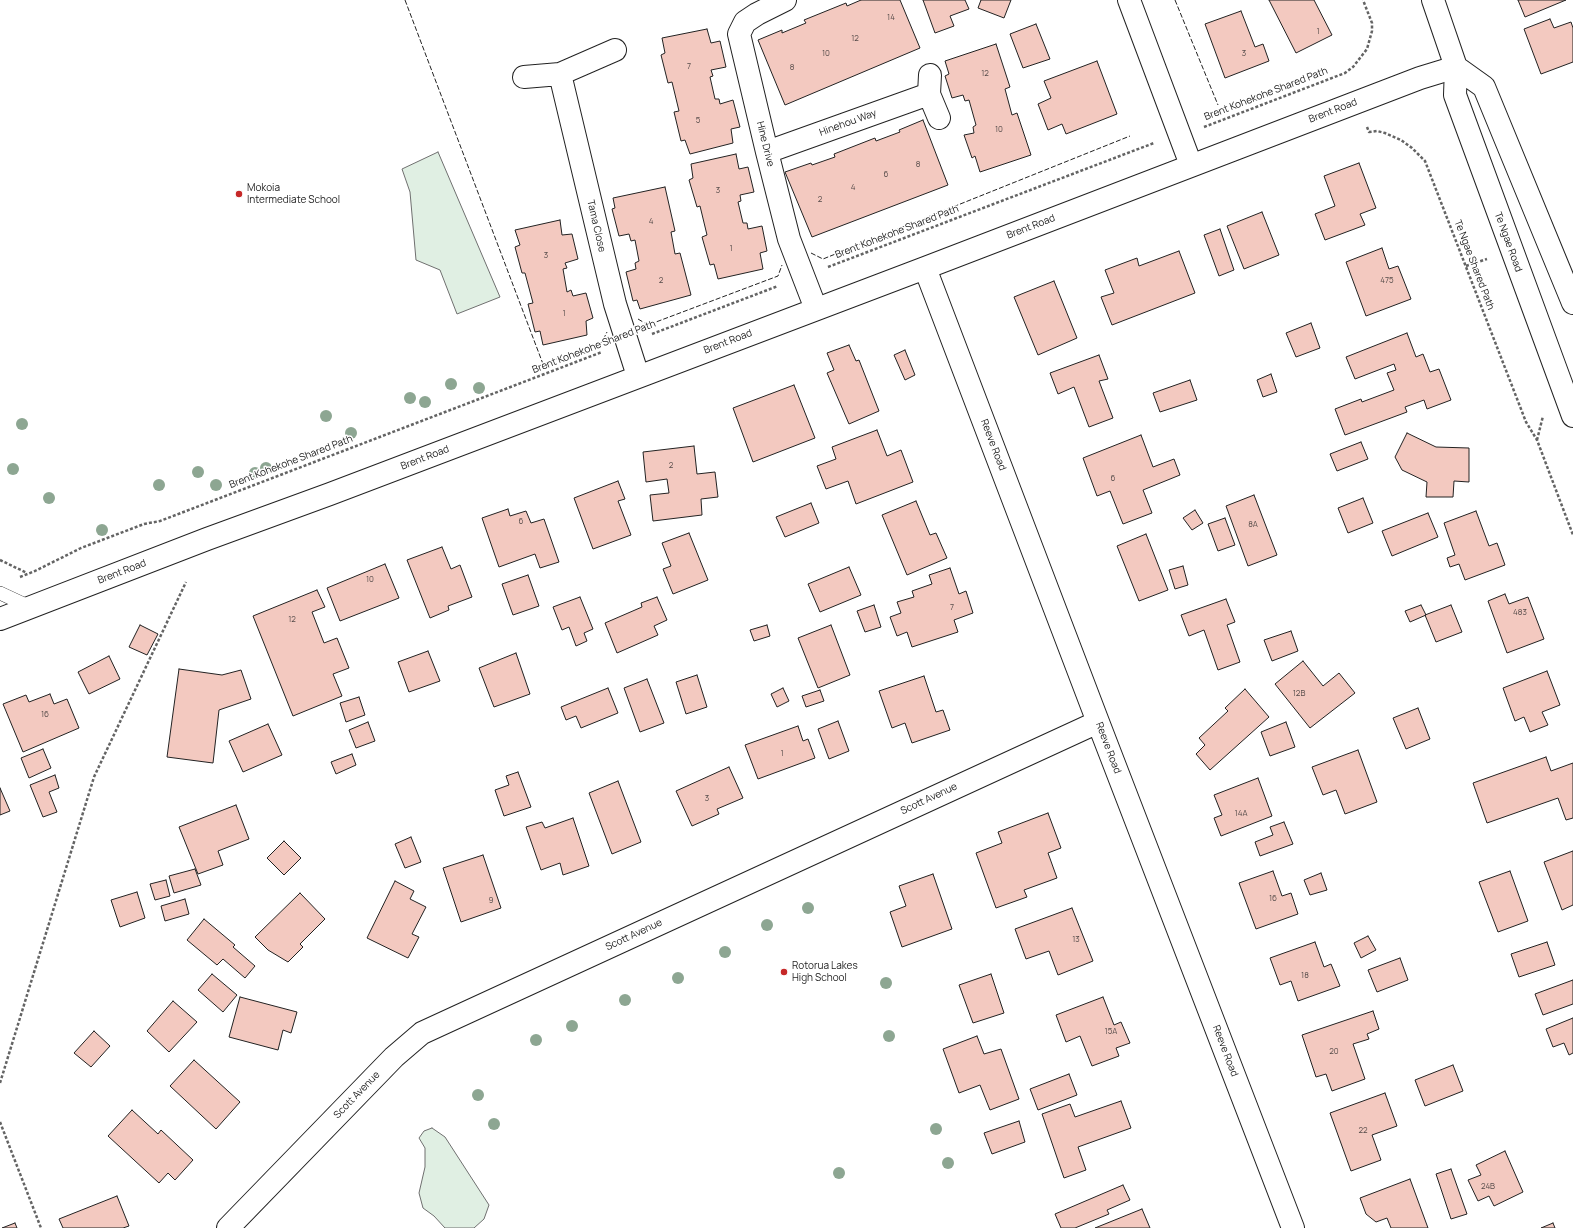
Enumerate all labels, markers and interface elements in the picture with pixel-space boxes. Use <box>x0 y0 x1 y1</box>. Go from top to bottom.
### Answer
house number: 14 <box>887 13 895 23</box>
house number: 1 <box>1316 27 1320 37</box>
house number: 12 <box>851 34 859 44</box>
house number: 10 <box>822 49 830 59</box>
house number: 3 <box>1242 49 1246 59</box>
house number: 7 <box>687 62 691 72</box>
house number: 8 <box>790 63 794 73</box>
street label: Brent Kohekohe Shared Path <box>1203 65 1329 123</box>
house number: 12 <box>981 69 989 79</box>
street label: Brent Road <box>1307 96 1359 126</box>
street label: Hinehou Way <box>818 107 878 139</box>
house number: 5 <box>696 116 700 126</box>
street label: Hine Drive <box>754 120 776 168</box>
house number: 10 <box>995 125 1003 135</box>
house number: 8 <box>916 160 920 170</box>
house number: 6 <box>884 170 888 180</box>
place label: Mokoia Intermediate School <box>247 182 340 206</box>
house number: 4 <box>851 183 855 193</box>
house number: 3 <box>716 186 720 196</box>
marker: Mokoia Intermediate School <box>234 189 244 199</box>
house number: 2 <box>818 195 822 205</box>
street label: Tama Close <box>584 199 608 253</box>
street label: Brent Kohekohe Shared Path <box>834 203 960 261</box>
street label: Te Ngae Road <box>1492 210 1524 274</box>
street label: Brent Road <box>1005 212 1057 242</box>
house number: 4 <box>649 217 653 227</box>
street label: Te Ngae Shared Path <box>1451 218 1497 312</box>
house number: 1 <box>729 244 733 254</box>
house number: 3 <box>544 251 548 261</box>
house number: 2 <box>659 276 663 286</box>
house number: 475 <box>1380 276 1394 286</box>
house number: 1 <box>562 309 566 319</box>
street label: Brent Kohekohe Shared Path <box>531 318 657 376</box>
street label: Brent Road <box>702 327 754 357</box>
street label: Reeve Road <box>978 418 1008 472</box>
street label: Brent Kohekohe Shared Path <box>228 433 354 491</box>
street label: Brent Road <box>399 443 451 473</box>
house number: 2 <box>669 461 673 471</box>
house number: 6 <box>1111 474 1115 484</box>
house number: 6 <box>519 517 523 527</box>
house number: 8A <box>1248 520 1258 530</box>
street label: Brent Road <box>96 557 148 587</box>
house number: 10 <box>366 575 374 585</box>
house number: 7 <box>950 603 954 613</box>
house number: 483 <box>1513 608 1527 618</box>
house number: 12 <box>288 615 296 625</box>
house number: 12B <box>1293 689 1305 699</box>
house number: 16 <box>41 710 49 720</box>
street label: Reeve Road <box>1093 721 1123 775</box>
house number: 1 <box>780 749 784 759</box>
street label: Scott Avenue <box>899 781 959 817</box>
house number: 3 <box>705 794 709 804</box>
house number: 14A <box>1235 809 1247 819</box>
house number: 16 <box>1269 894 1277 904</box>
house number: 9 <box>489 896 493 906</box>
street label: Scott Avenue <box>604 917 664 953</box>
house number: 13 <box>1072 935 1080 945</box>
place label: Rotorua Lakes High School <box>792 960 858 984</box>
marker: Rotorua Lakes High School <box>779 967 789 977</box>
house number: 18 <box>1301 971 1309 981</box>
street label: Reeve Road <box>1210 1024 1240 1078</box>
house number: 15A <box>1105 1027 1117 1037</box>
house number: 20 <box>1329 1047 1339 1057</box>
street label: Scott Avenue <box>331 1069 383 1121</box>
house number: 22 <box>1358 1126 1368 1136</box>
house number: 24B <box>1481 1182 1495 1192</box>

